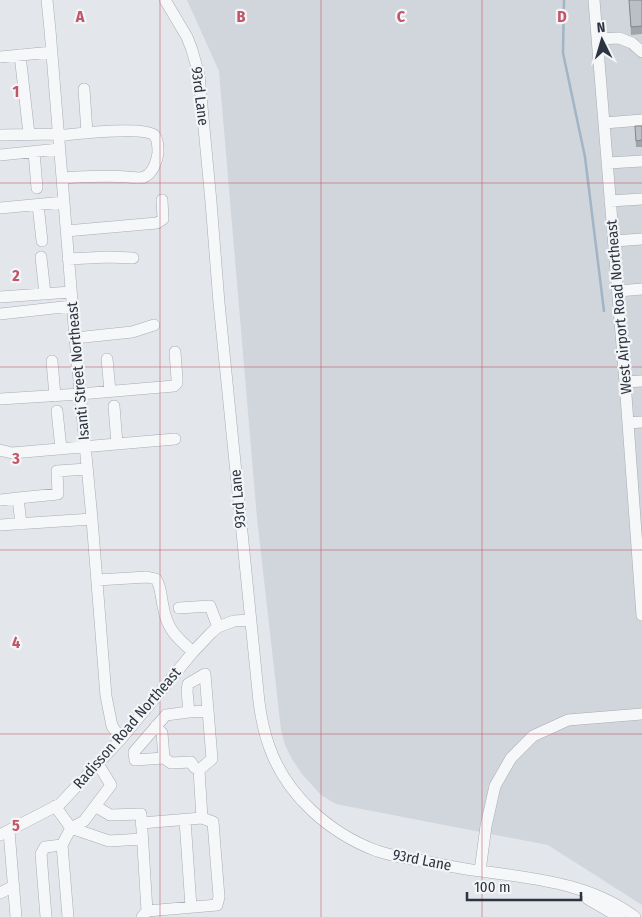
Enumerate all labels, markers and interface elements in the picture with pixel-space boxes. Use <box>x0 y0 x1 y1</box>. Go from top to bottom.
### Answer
text: A <box>75 7 85 26</box>
text: B <box>237 7 246 26</box>
text: C <box>397 7 406 26</box>
text: D <box>557 7 567 26</box>
north arrow <box>577 15 627 65</box>
text: N <box>596 19 606 36</box>
street label: 93rd Lane <box>187 65 213 127</box>
text: 1 <box>13 82 19 101</box>
street label: West Airport Road Northeast <box>602 219 636 395</box>
text: 2 <box>11 266 20 285</box>
street label: Isanti Street Northeast <box>63 301 93 441</box>
text: 3 <box>11 449 20 468</box>
street label: 93rd Lane <box>226 469 250 529</box>
text: 4 <box>12 633 20 652</box>
street label: Radisson Road Northeast <box>69 664 185 792</box>
text: 5 <box>12 816 20 835</box>
street label: 93rd Lane <box>391 846 453 874</box>
scale bar <box>467 870 581 902</box>
text: 100 m <box>474 878 511 896</box>

